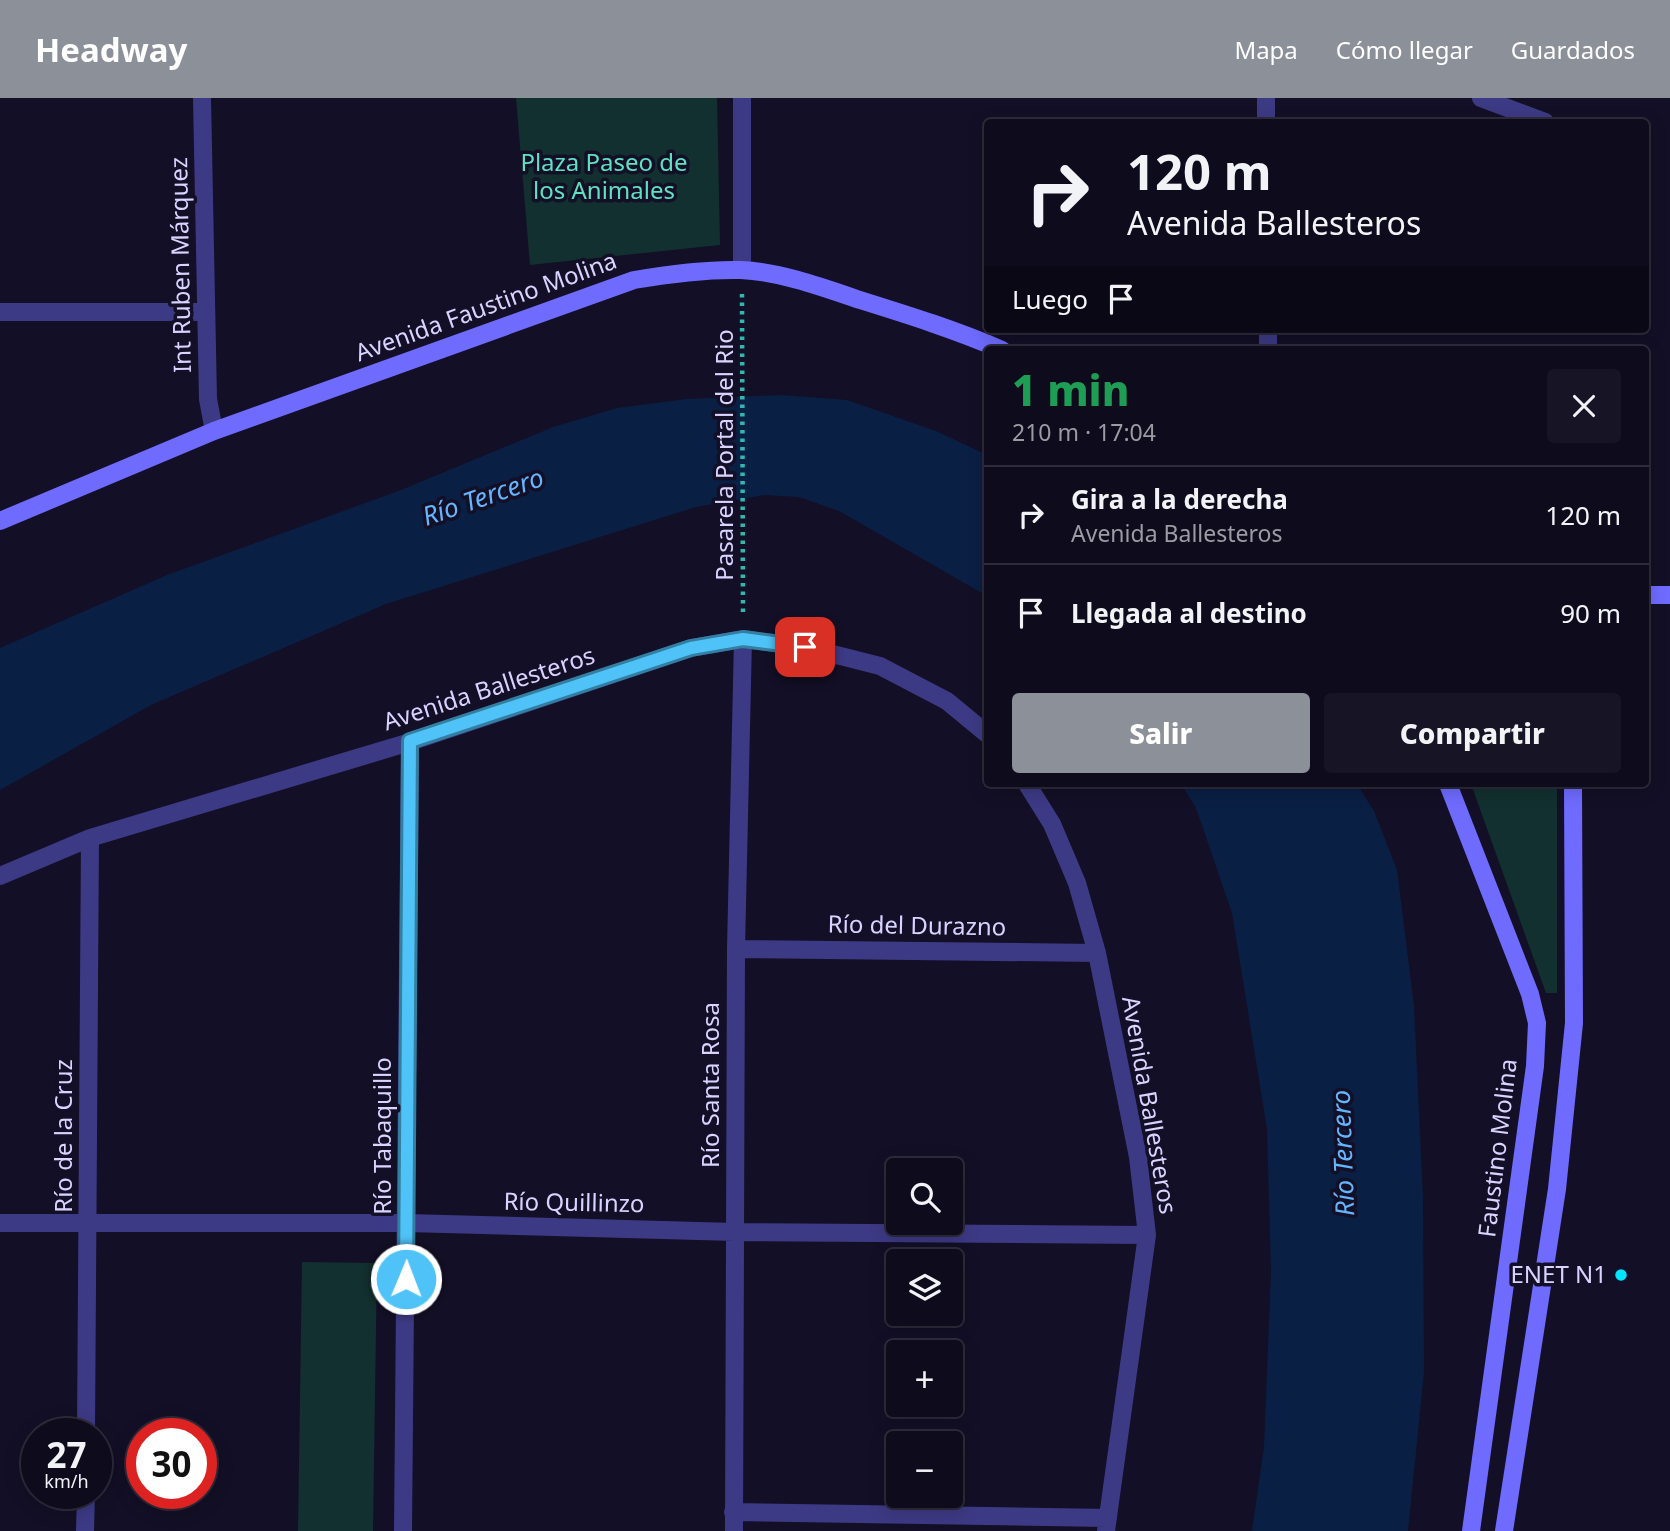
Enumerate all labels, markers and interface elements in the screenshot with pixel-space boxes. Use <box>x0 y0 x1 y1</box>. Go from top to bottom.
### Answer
text: Headway <box>35 27 187 72</box>
text: Mapa <box>1234 33 1298 66</box>
text: Cómo llegar <box>1336 33 1473 66</box>
text: Guardados <box>1511 33 1635 66</box>
text: 120 m <box>1127 138 1272 204</box>
park label: Plaza Paseo de los Animales <box>520 145 688 206</box>
icon: right <box>1012 147 1103 238</box>
street label: Int Ruben Márquez <box>161 157 198 373</box>
text: Avenida Ballesteros <box>1127 201 1421 244</box>
street label: Avenida Faustino Molina <box>350 243 621 368</box>
icon: arrive <box>1102 280 1140 318</box>
text: Luego <box>1012 281 1088 317</box>
street label: Pasarela Portal del Rio <box>707 329 740 581</box>
text: 1 min <box>1012 361 1129 418</box>
button: close <box>1547 369 1621 443</box>
text: 210 m · 17:04 <box>1012 416 1156 448</box>
water label: Río Tercero <box>417 458 548 534</box>
text: Gira a la derecha <box>1071 481 1288 517</box>
icon: right <box>1012 496 1050 534</box>
text: 120 m <box>1545 497 1621 533</box>
text: Avenida Ballesteros <box>1071 517 1283 549</box>
icon: arrive <box>1012 594 1050 632</box>
text: Llegada al destino <box>1071 595 1307 631</box>
text: 90 m <box>1560 595 1621 631</box>
pin <box>775 617 835 677</box>
icon: arrive <box>786 628 824 666</box>
street label: Avenida Ballesteros <box>378 638 599 737</box>
button: Salir <box>1012 693 1310 773</box>
button: Compartir <box>1324 693 1621 773</box>
street label: Río del Durazno <box>828 906 1007 943</box>
street label: Avenida Ballesteros <box>1115 993 1186 1216</box>
street label: Río Santa Rosa <box>693 1002 726 1168</box>
street label: Río Tabaquillo <box>365 1057 398 1215</box>
street label: Faustino Molina <box>1469 1057 1524 1239</box>
street label: Río de la Cruz <box>46 1059 79 1213</box>
water label: Río Tercero <box>1322 1089 1362 1217</box>
map controls <box>886 1158 963 1508</box>
button: search <box>886 1158 963 1235</box>
street label: Río Quillinzo <box>503 1184 645 1219</box>
position arrow <box>369 1242 443 1316</box>
button: layers <box>886 1249 963 1326</box>
place label: ENET N1 <box>1511 1257 1607 1290</box>
marker: ENET N1 <box>1613 1267 1629 1283</box>
button: + <box>886 1340 963 1417</box>
speed limit sign: 30 <box>126 1418 217 1509</box>
text: 27 <box>46 1431 87 1478</box>
button: − <box>886 1431 963 1508</box>
text: km/h <box>44 1469 89 1493</box>

